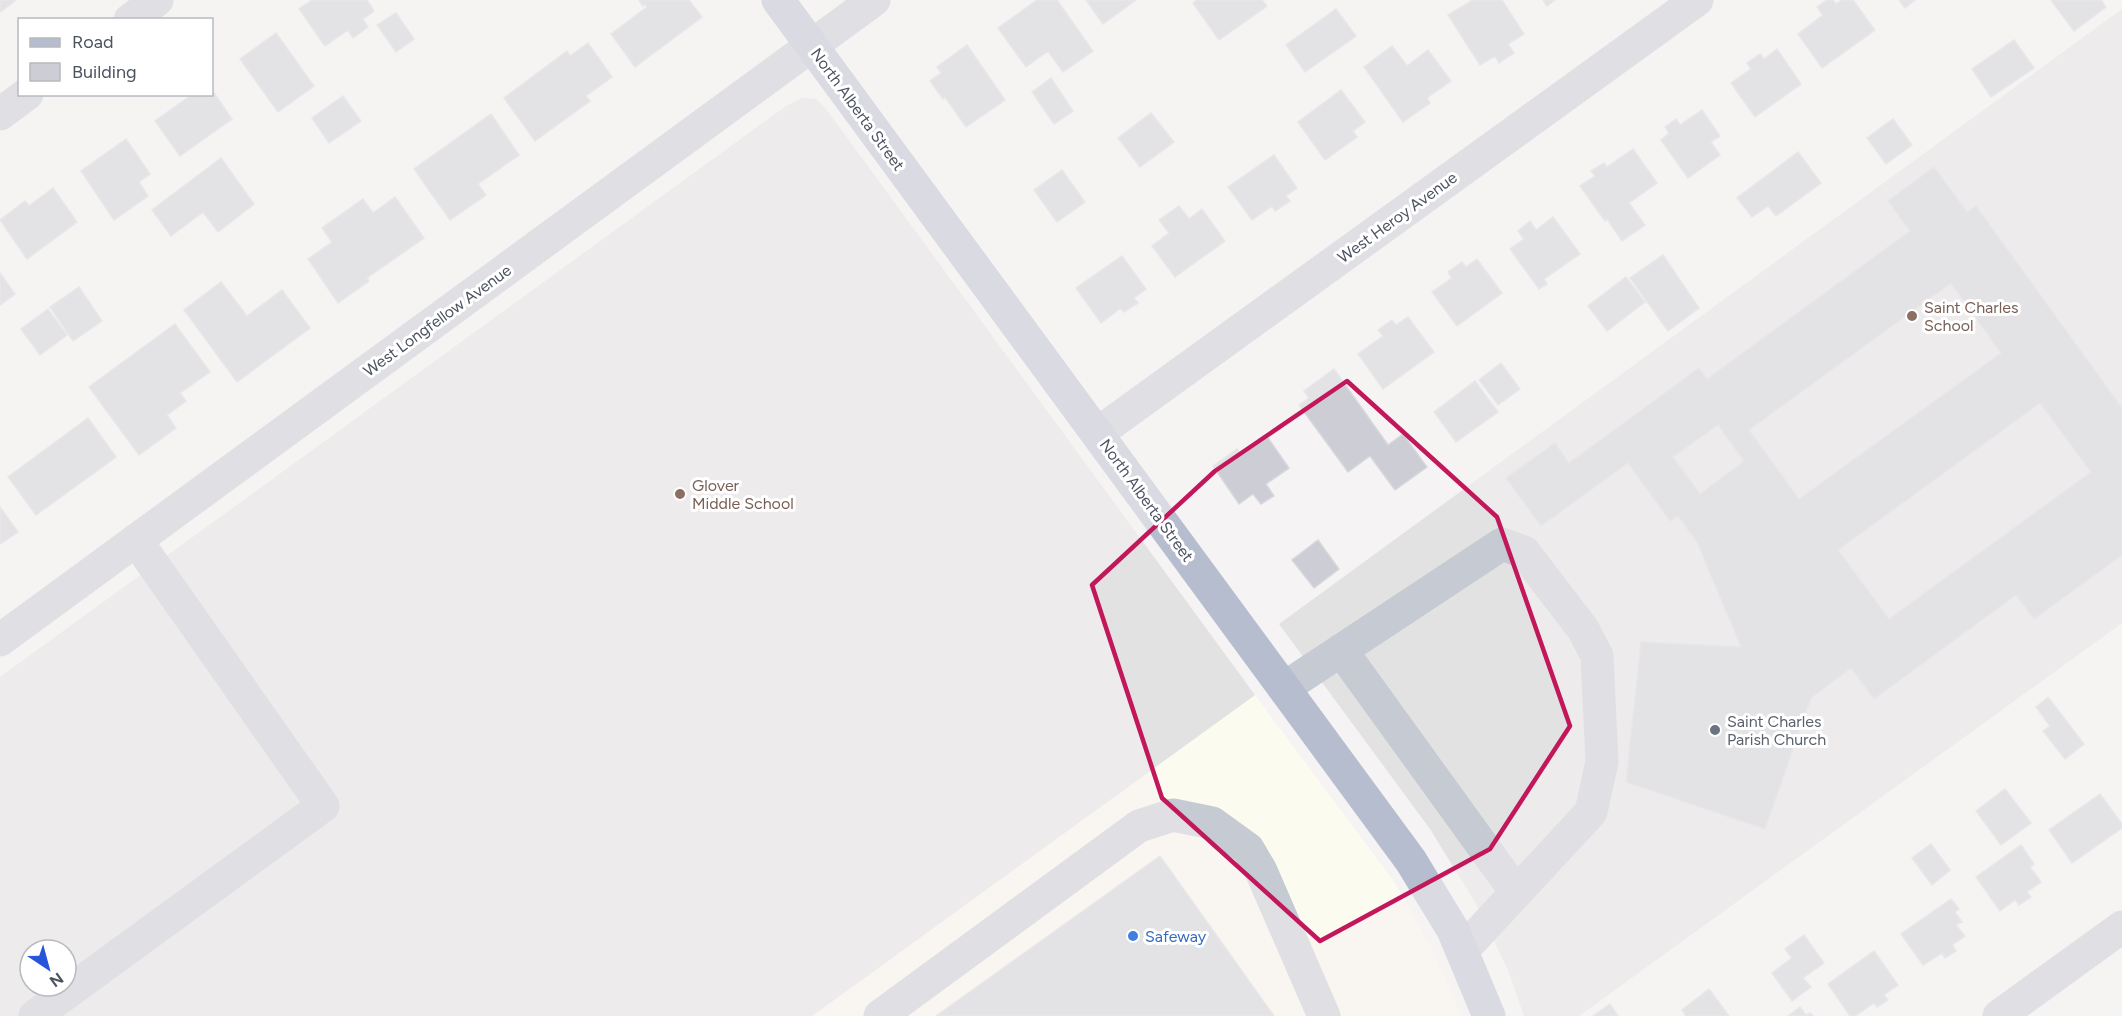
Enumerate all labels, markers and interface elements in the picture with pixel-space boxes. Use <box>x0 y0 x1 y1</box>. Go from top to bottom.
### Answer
legend <box>18 18 213 96</box>
text: Road <box>72 31 113 53</box>
street label: North Alberta Street <box>807 44 908 174</box>
text: Building <box>72 61 137 83</box>
street label: West Heroy Avenue <box>1334 168 1461 267</box>
street label: West Longfellow Avenue <box>360 260 515 380</box>
place label: Saint Charles School <box>1924 298 2018 335</box>
marker: Saint Charles School <box>1905 309 1919 323</box>
street label: North Alberta Street <box>1096 435 1197 565</box>
place label: Glover Middle School <box>692 476 794 513</box>
marker: Glover Middle School <box>673 487 687 501</box>
place label: Saint Charles Parish Church <box>1727 712 1826 749</box>
marker: Saint Charles Parish Church <box>1708 723 1722 737</box>
place label: Safeway <box>1145 927 1207 946</box>
marker: Safeway <box>1126 929 1140 943</box>
north arrow <box>18 938 78 998</box>
text: N <box>46 968 67 991</box>

